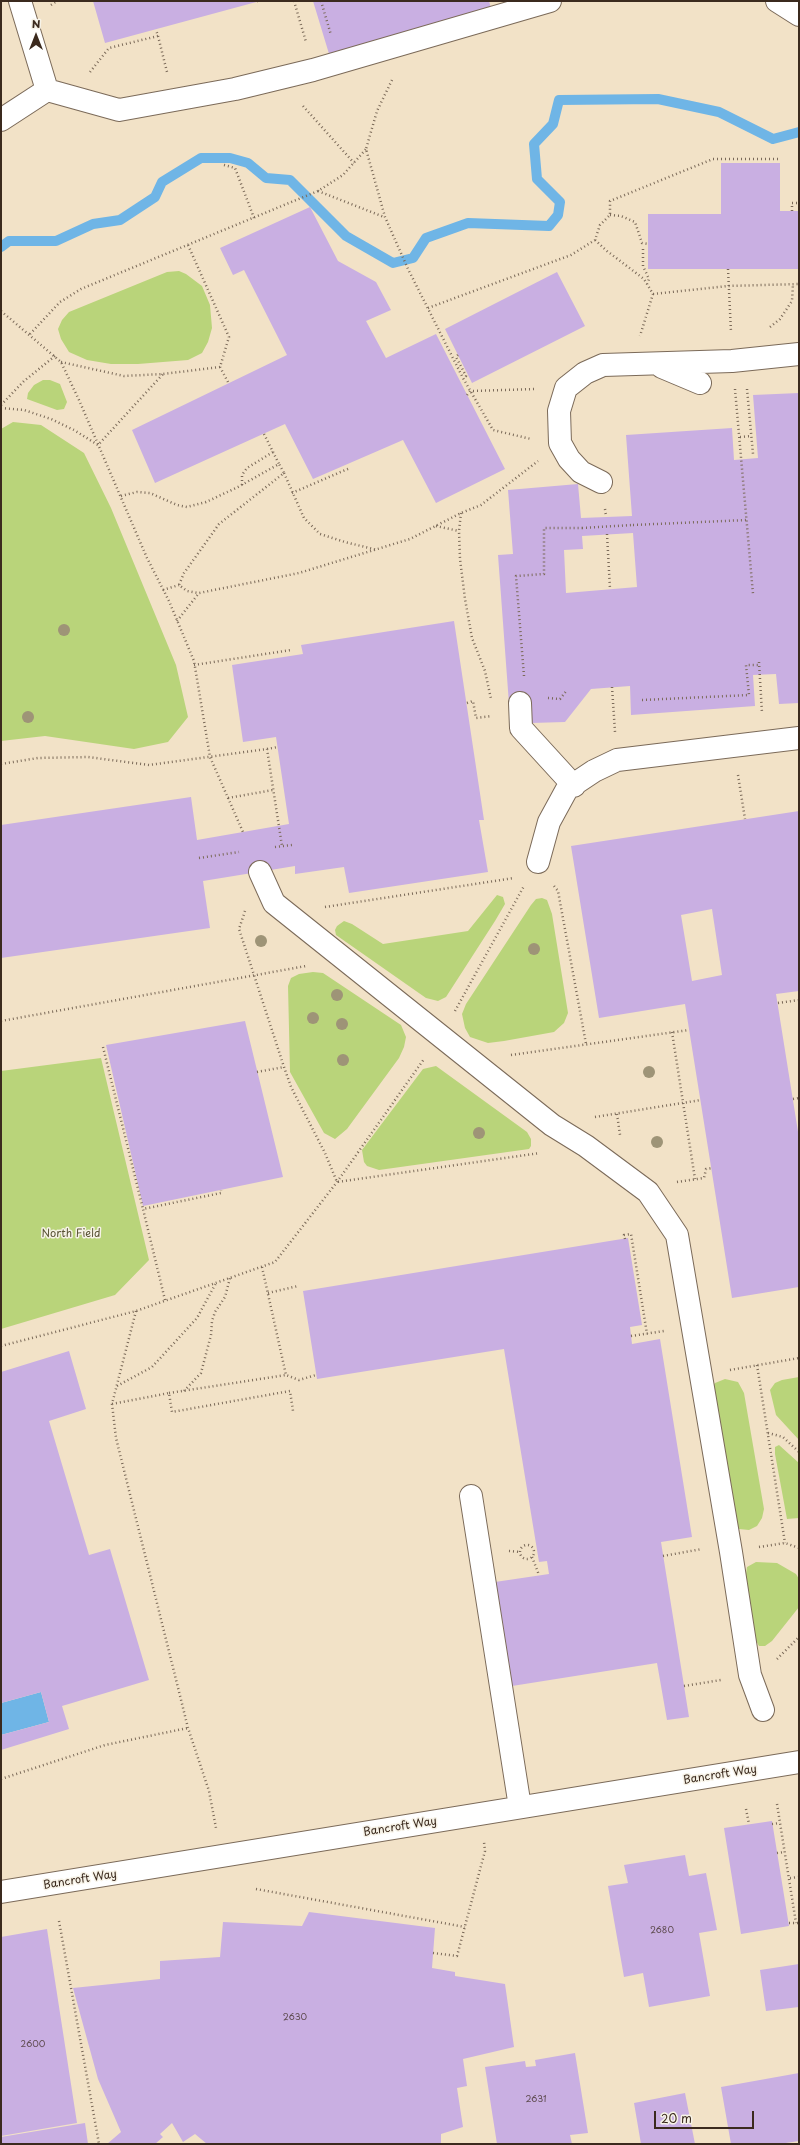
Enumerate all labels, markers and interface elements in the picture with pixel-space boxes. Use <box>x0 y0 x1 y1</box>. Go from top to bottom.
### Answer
text: N <box>32 15 40 32</box>
north arrow <box>16 16 56 56</box>
park label: North Field <box>42 1227 100 1241</box>
street label: Bancroft Way <box>682 1763 758 1787</box>
street label: Bancroft Way <box>362 1815 438 1839</box>
street label: Bancroft Way <box>42 1868 118 1892</box>
house number: 2680 <box>650 1926 674 1936</box>
house number: 2630 <box>283 2013 307 2023</box>
house number: 2600 <box>21 2040 45 2050</box>
house number: 2631 <box>525 2095 547 2105</box>
scale bar <box>656 2103 756 2129</box>
text: 20 m <box>661 2109 692 2127</box>

